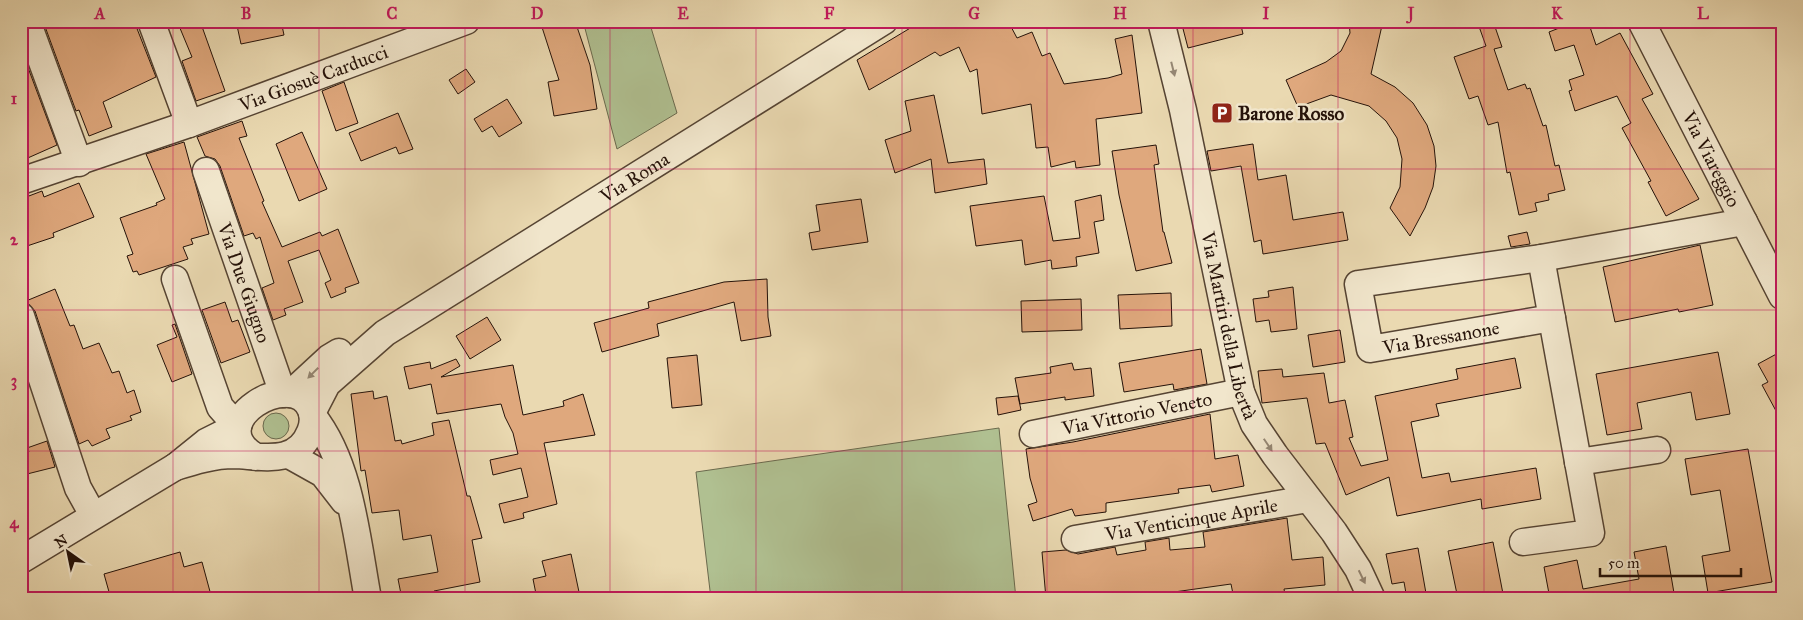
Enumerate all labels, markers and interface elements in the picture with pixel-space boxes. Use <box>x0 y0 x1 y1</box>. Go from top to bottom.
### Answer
text: A <box>94 4 106 23</box>
text: B <box>241 4 251 23</box>
text: C <box>387 4 398 23</box>
text: D <box>531 4 544 23</box>
text: E <box>677 4 689 23</box>
text: F <box>824 4 835 23</box>
text: G <box>968 4 980 23</box>
text: H <box>1113 4 1127 23</box>
text: I <box>1263 4 1270 23</box>
text: J <box>1406 4 1415 24</box>
text: K <box>1551 4 1563 23</box>
text: L <box>1697 4 1709 23</box>
street label: Via Giosuè Carducci <box>235 40 391 117</box>
one-way arrow <box>1169 61 1177 76</box>
text: 1 <box>11 89 18 108</box>
parking icon: Barone Rosso <box>1210 101 1234 125</box>
place label: Barone Rosso <box>1238 102 1344 125</box>
street label: Via Viareggio <box>1677 106 1745 211</box>
street label: Via Roma <box>595 147 674 208</box>
street label: Via Due Giugno <box>212 219 276 346</box>
street label: Via Martiri della Libertà <box>1196 229 1262 424</box>
text: 2 <box>10 230 19 249</box>
street label: Via Bressanone <box>1380 316 1501 359</box>
one-way arrow <box>307 367 319 379</box>
text: 3 <box>11 371 17 391</box>
street label: Via Vittorio Veneto <box>1059 387 1214 440</box>
one-way arrow <box>1263 438 1273 452</box>
street label: Via Venticinque Aprile <box>1102 493 1280 546</box>
text: 4 <box>10 513 20 533</box>
north arrow <box>42 528 92 578</box>
text: N <box>52 531 71 552</box>
scale bar <box>1600 545 1742 577</box>
text: 50 m <box>1608 554 1640 572</box>
one-way arrow <box>1358 570 1366 584</box>

